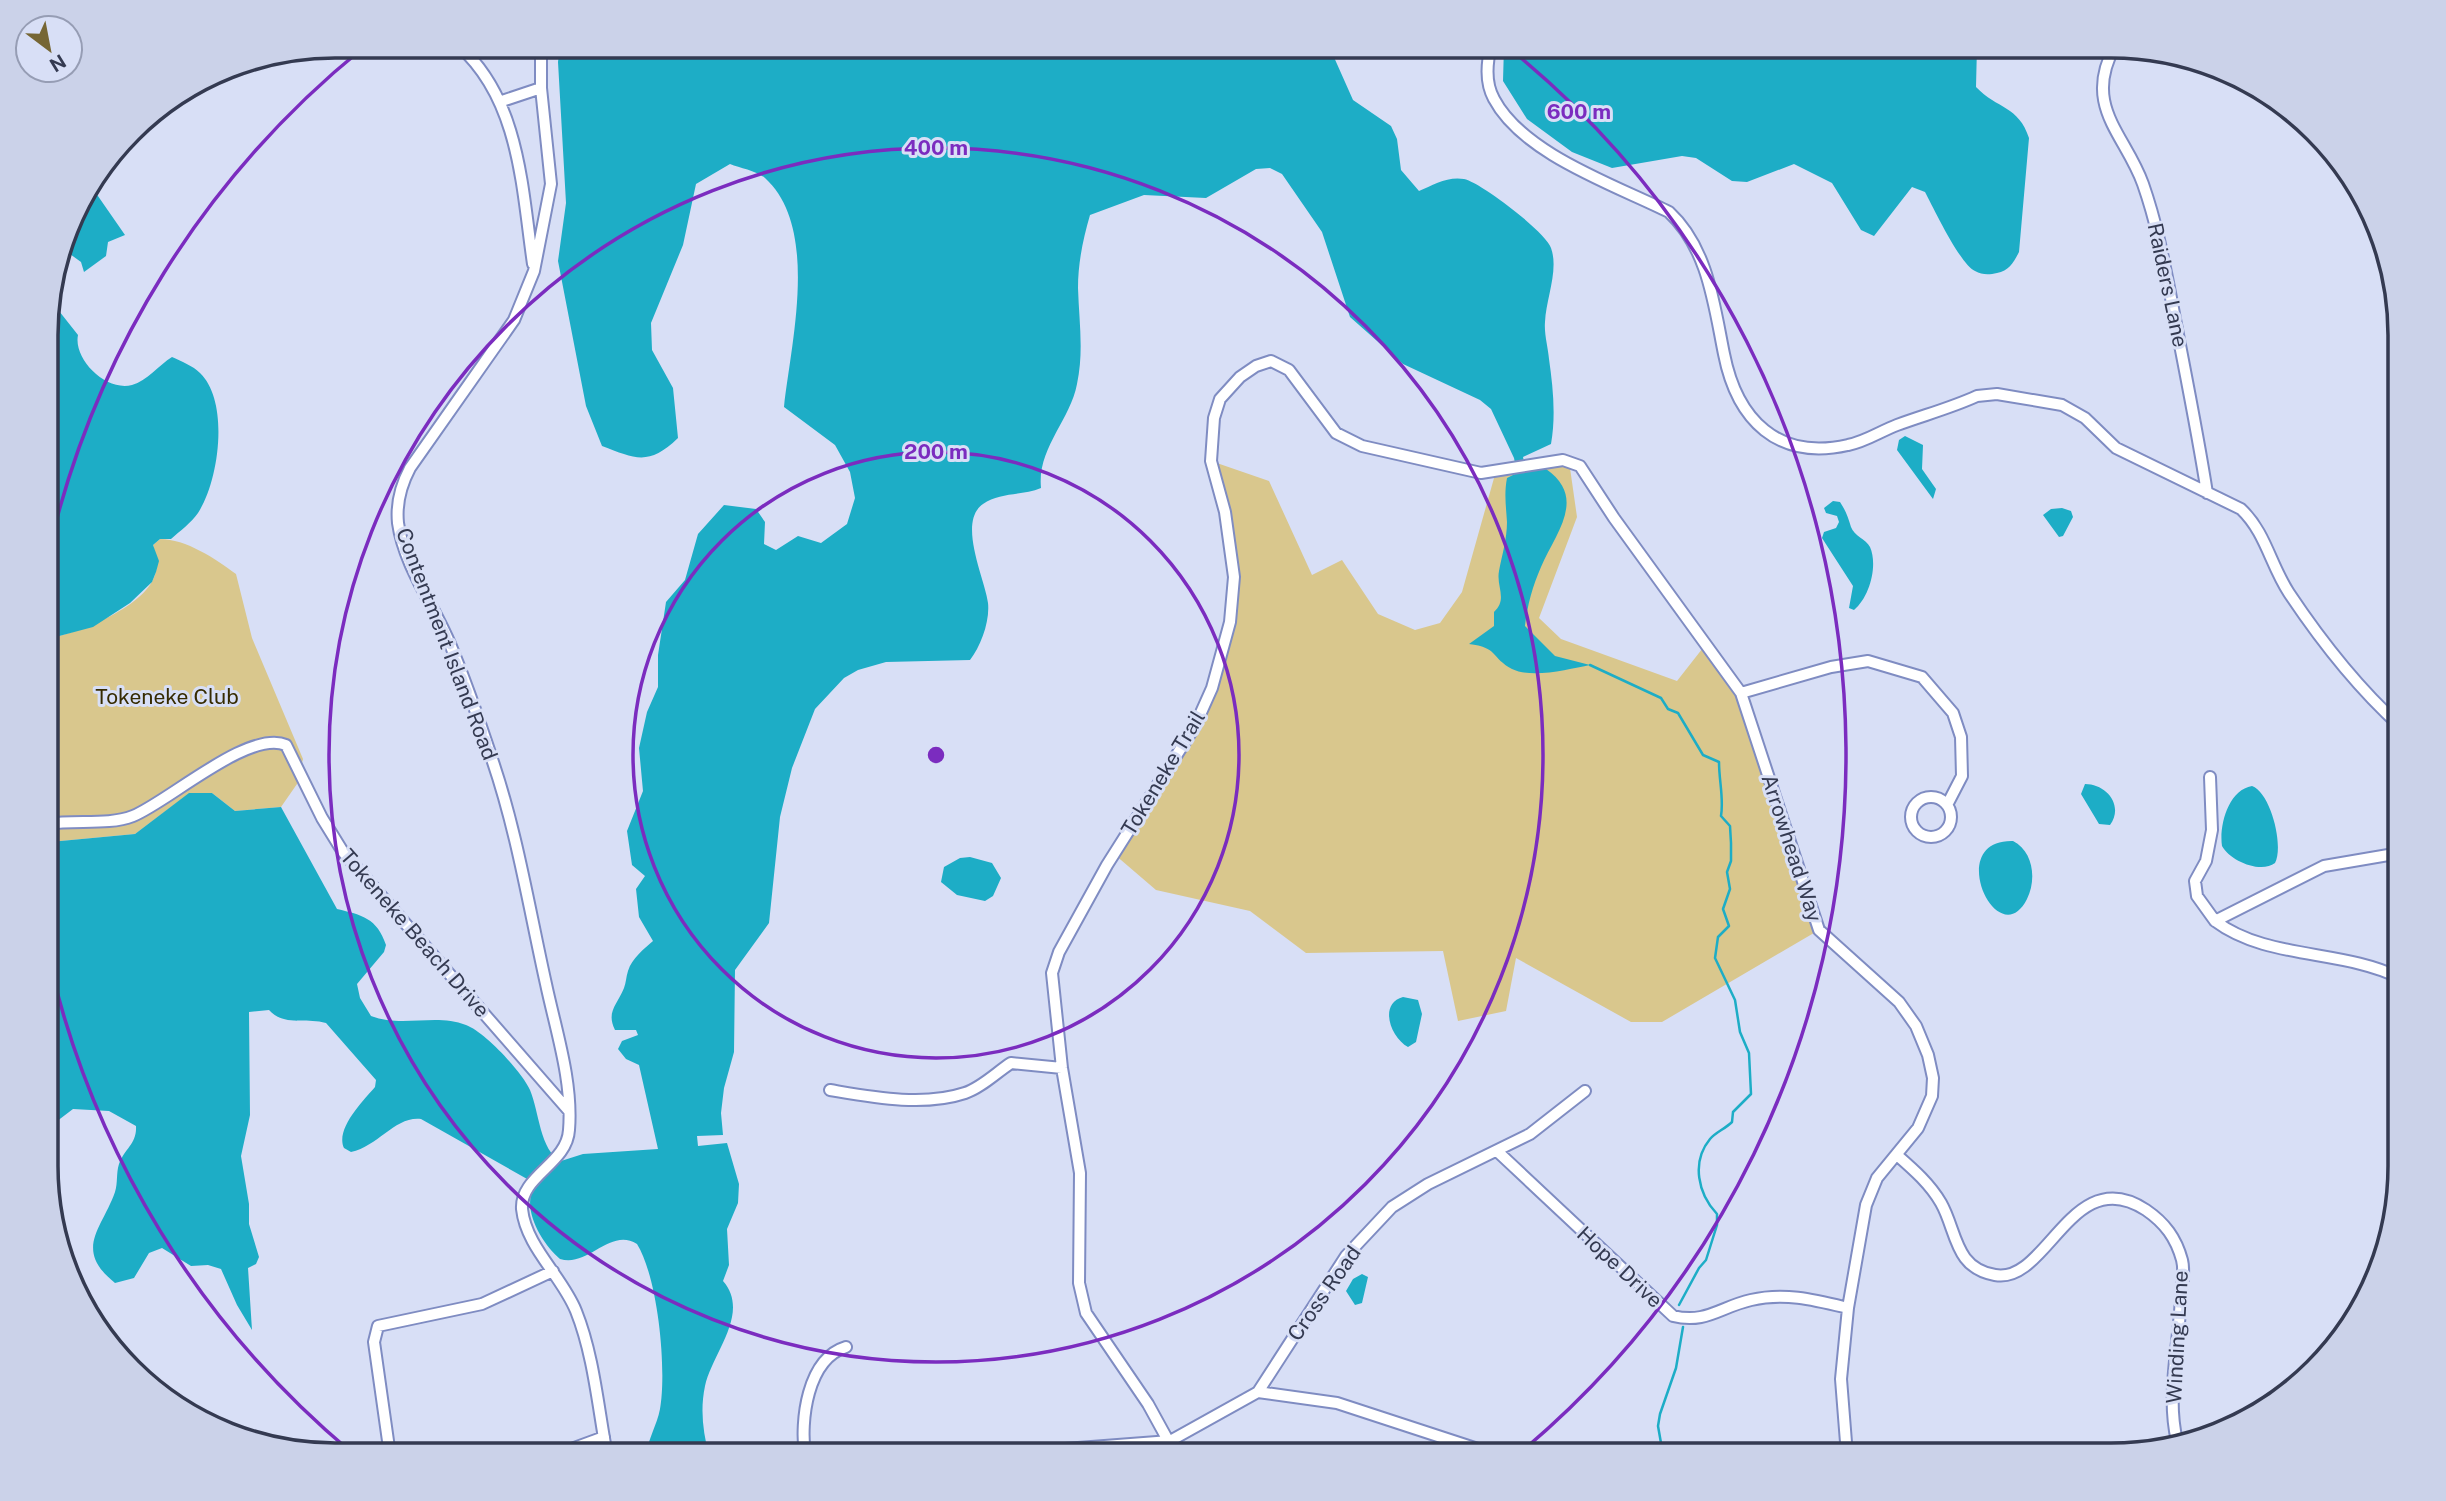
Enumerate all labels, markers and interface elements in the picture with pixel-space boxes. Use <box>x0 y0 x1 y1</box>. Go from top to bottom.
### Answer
north arrow <box>14 14 84 84</box>
text: N <box>46 50 70 77</box>
text: 600 m <box>1547 99 1611 124</box>
text: 400 m <box>904 135 968 160</box>
street label: Raiders Lane <box>2143 221 2193 349</box>
text: 200 m <box>904 439 968 464</box>
street label: Contentment Island Road <box>391 524 503 764</box>
park label: Tokeneke Club <box>95 684 239 709</box>
street label: Tokeneke Trail <box>1116 706 1210 840</box>
centre of rings <box>924 743 948 767</box>
street label: Arrowhead Way <box>1756 771 1828 925</box>
street label: Tokeneke Beach Drive <box>335 844 495 1022</box>
street label: Hope Drive <box>1572 1221 1668 1313</box>
street label: Cross Road <box>1282 1241 1366 1345</box>
street label: Winding Lane <box>2161 1270 2193 1404</box>

